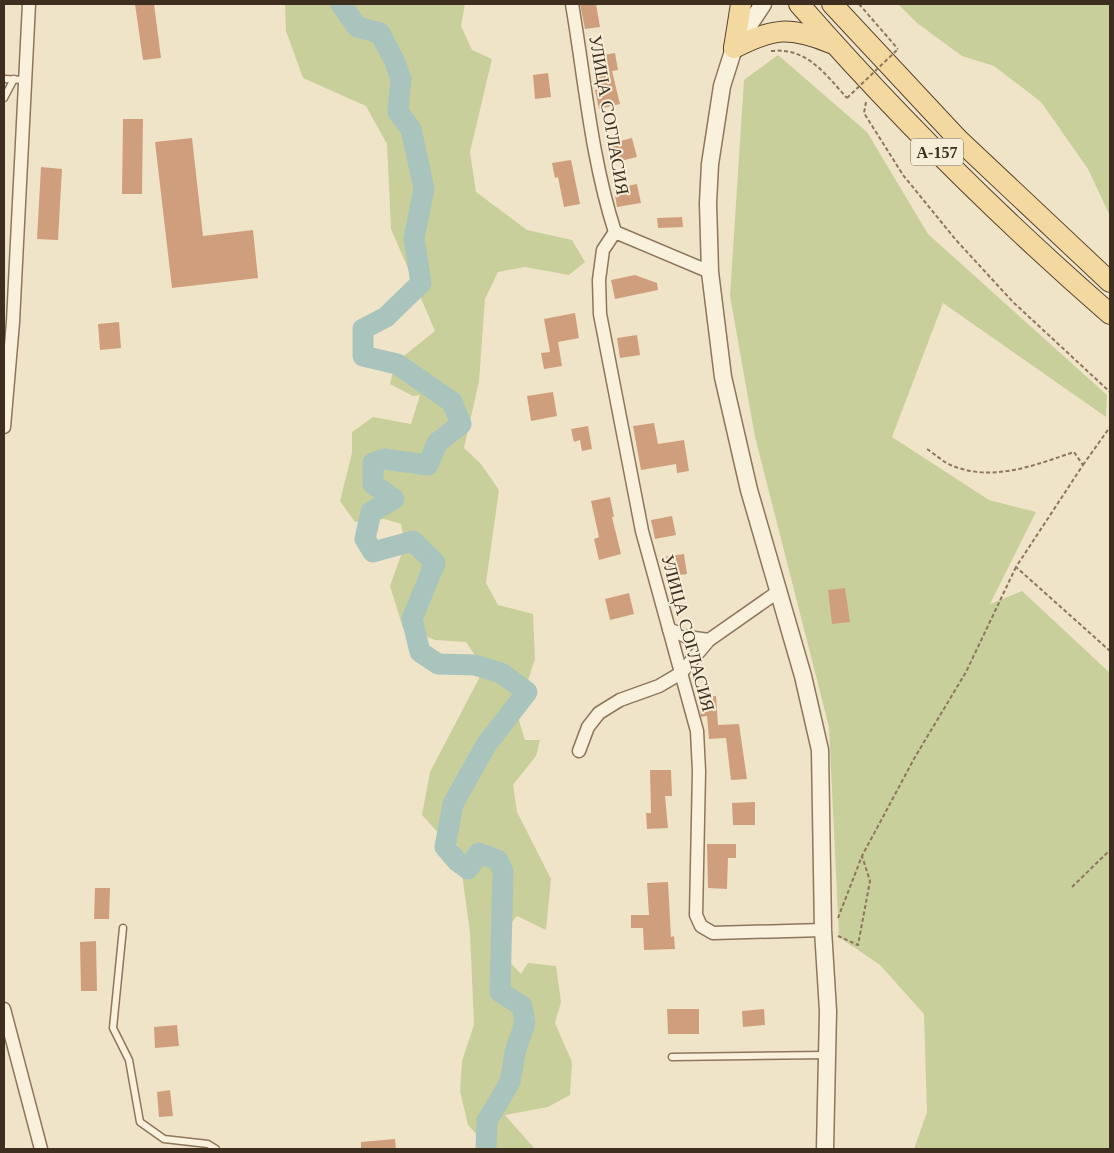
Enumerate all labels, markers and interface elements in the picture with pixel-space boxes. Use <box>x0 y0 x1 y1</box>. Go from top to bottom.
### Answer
street label: УЛИЦА СОГЛАСИЯ <box>585 34 633 196</box>
road number: А-157 <box>911 138 963 166</box>
street label: УЛИЦА СОГЛАСИЯ <box>657 552 719 714</box>

